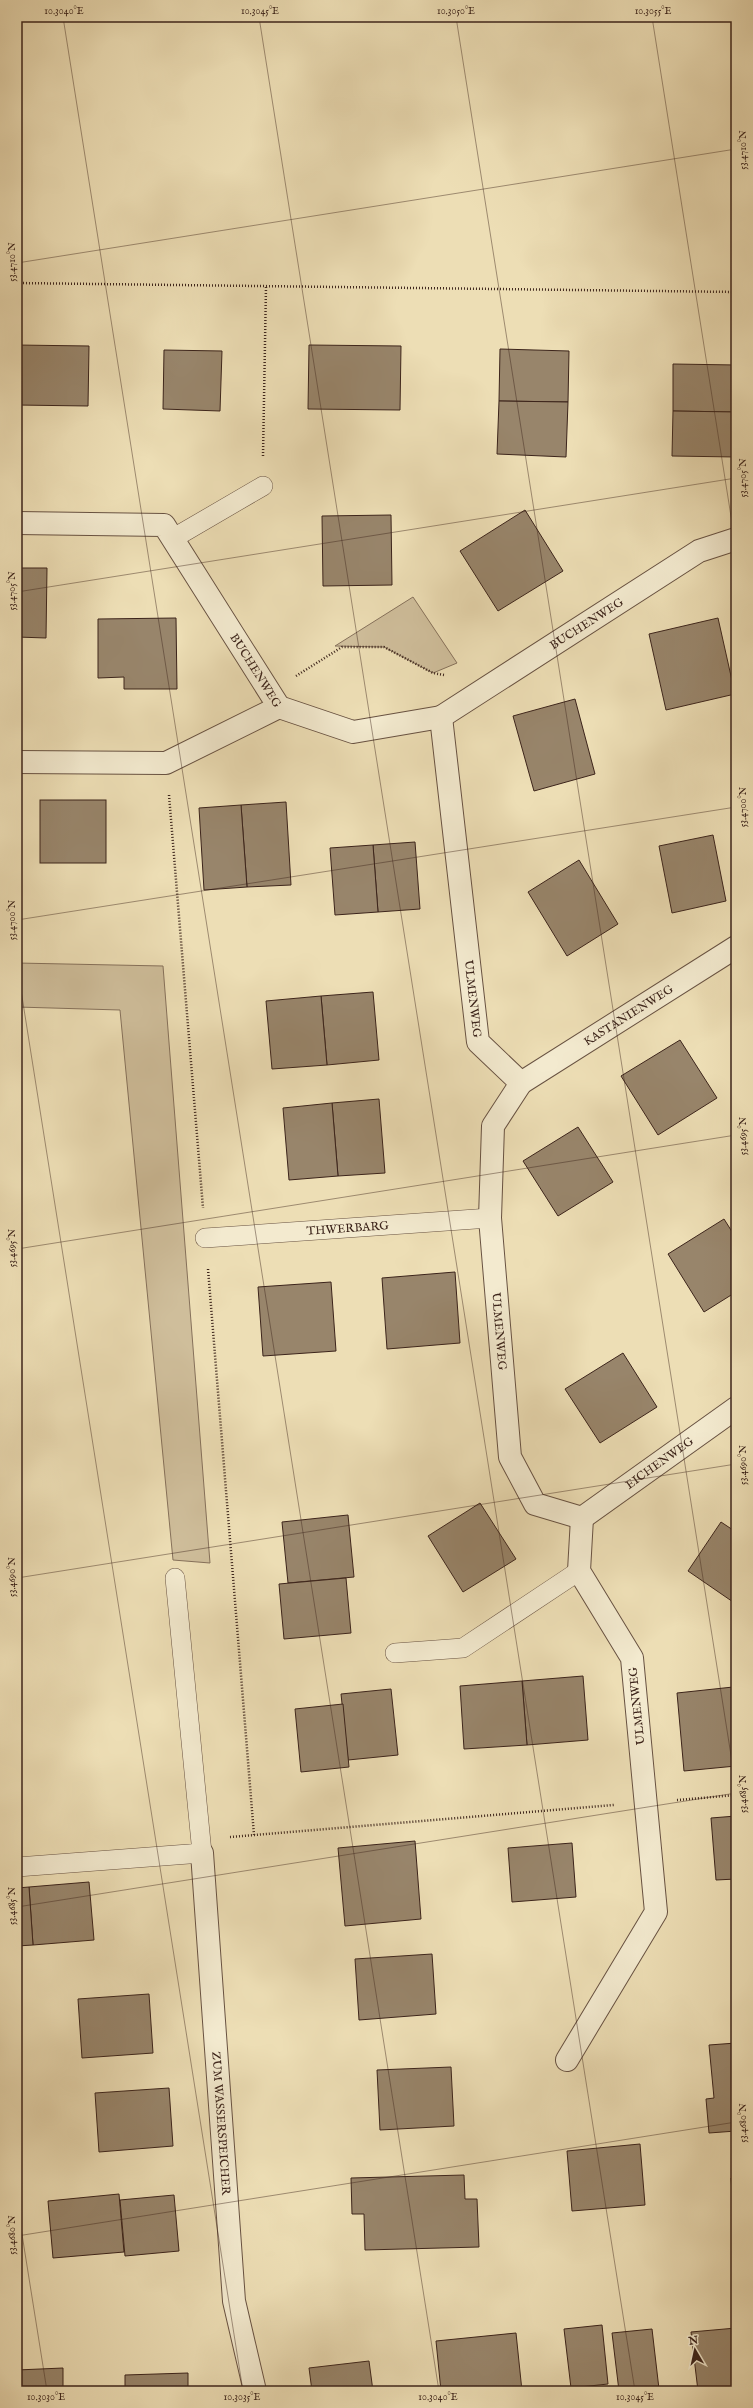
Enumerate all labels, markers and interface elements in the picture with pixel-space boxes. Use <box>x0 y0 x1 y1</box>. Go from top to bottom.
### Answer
text: 10.3040°E <box>44 5 84 18</box>
text: 10.3045°E <box>241 5 279 18</box>
text: 10.3050°E <box>437 5 475 18</box>
text: 10.3055°E <box>635 5 671 18</box>
text: 53.4710°N <box>737 130 750 170</box>
text: 53.4710°N <box>6 242 19 282</box>
text: 53.4705°N <box>737 458 750 498</box>
text: 53.4705°N <box>6 571 19 611</box>
street label: BUCHENWEG <box>547 594 627 653</box>
street label: BUCHENWEG <box>227 631 285 711</box>
text: 53.4700°N <box>737 786 750 827</box>
text: 53.4700°N <box>6 899 19 940</box>
street label: ULMENWEG <box>461 959 485 1039</box>
street label: KASTANIENWEG <box>581 981 676 1049</box>
text: 53.4695°N <box>737 1116 750 1155</box>
street label: THWERBARG <box>306 1218 390 1238</box>
text: 53.4695°N <box>6 1228 19 1267</box>
street label: ULMENWEG <box>489 1292 510 1371</box>
street label: EICHENWEG <box>622 1433 697 1492</box>
text: 53.4690°N <box>737 1445 750 1485</box>
text: 53.4690°N <box>6 1557 19 1597</box>
street label: ULMENWEG <box>625 1666 649 1746</box>
text: 53.4685°N <box>737 1775 750 1813</box>
text: 53.4685°N <box>6 1887 19 1925</box>
street label: ZUM WASSERSPEICHER <box>209 2051 234 2197</box>
text: 53.4680°N <box>737 2103 750 2143</box>
text: 53.4680°N <box>6 2215 19 2255</box>
north arrow <box>675 2330 715 2370</box>
text: N <box>687 2333 700 2349</box>
text: 10.3030°E <box>27 2391 65 2404</box>
text: 10.3035°E <box>224 2391 260 2404</box>
text: 10.3040°E <box>418 2391 458 2404</box>
text: 10.3045°E <box>616 2391 654 2404</box>

